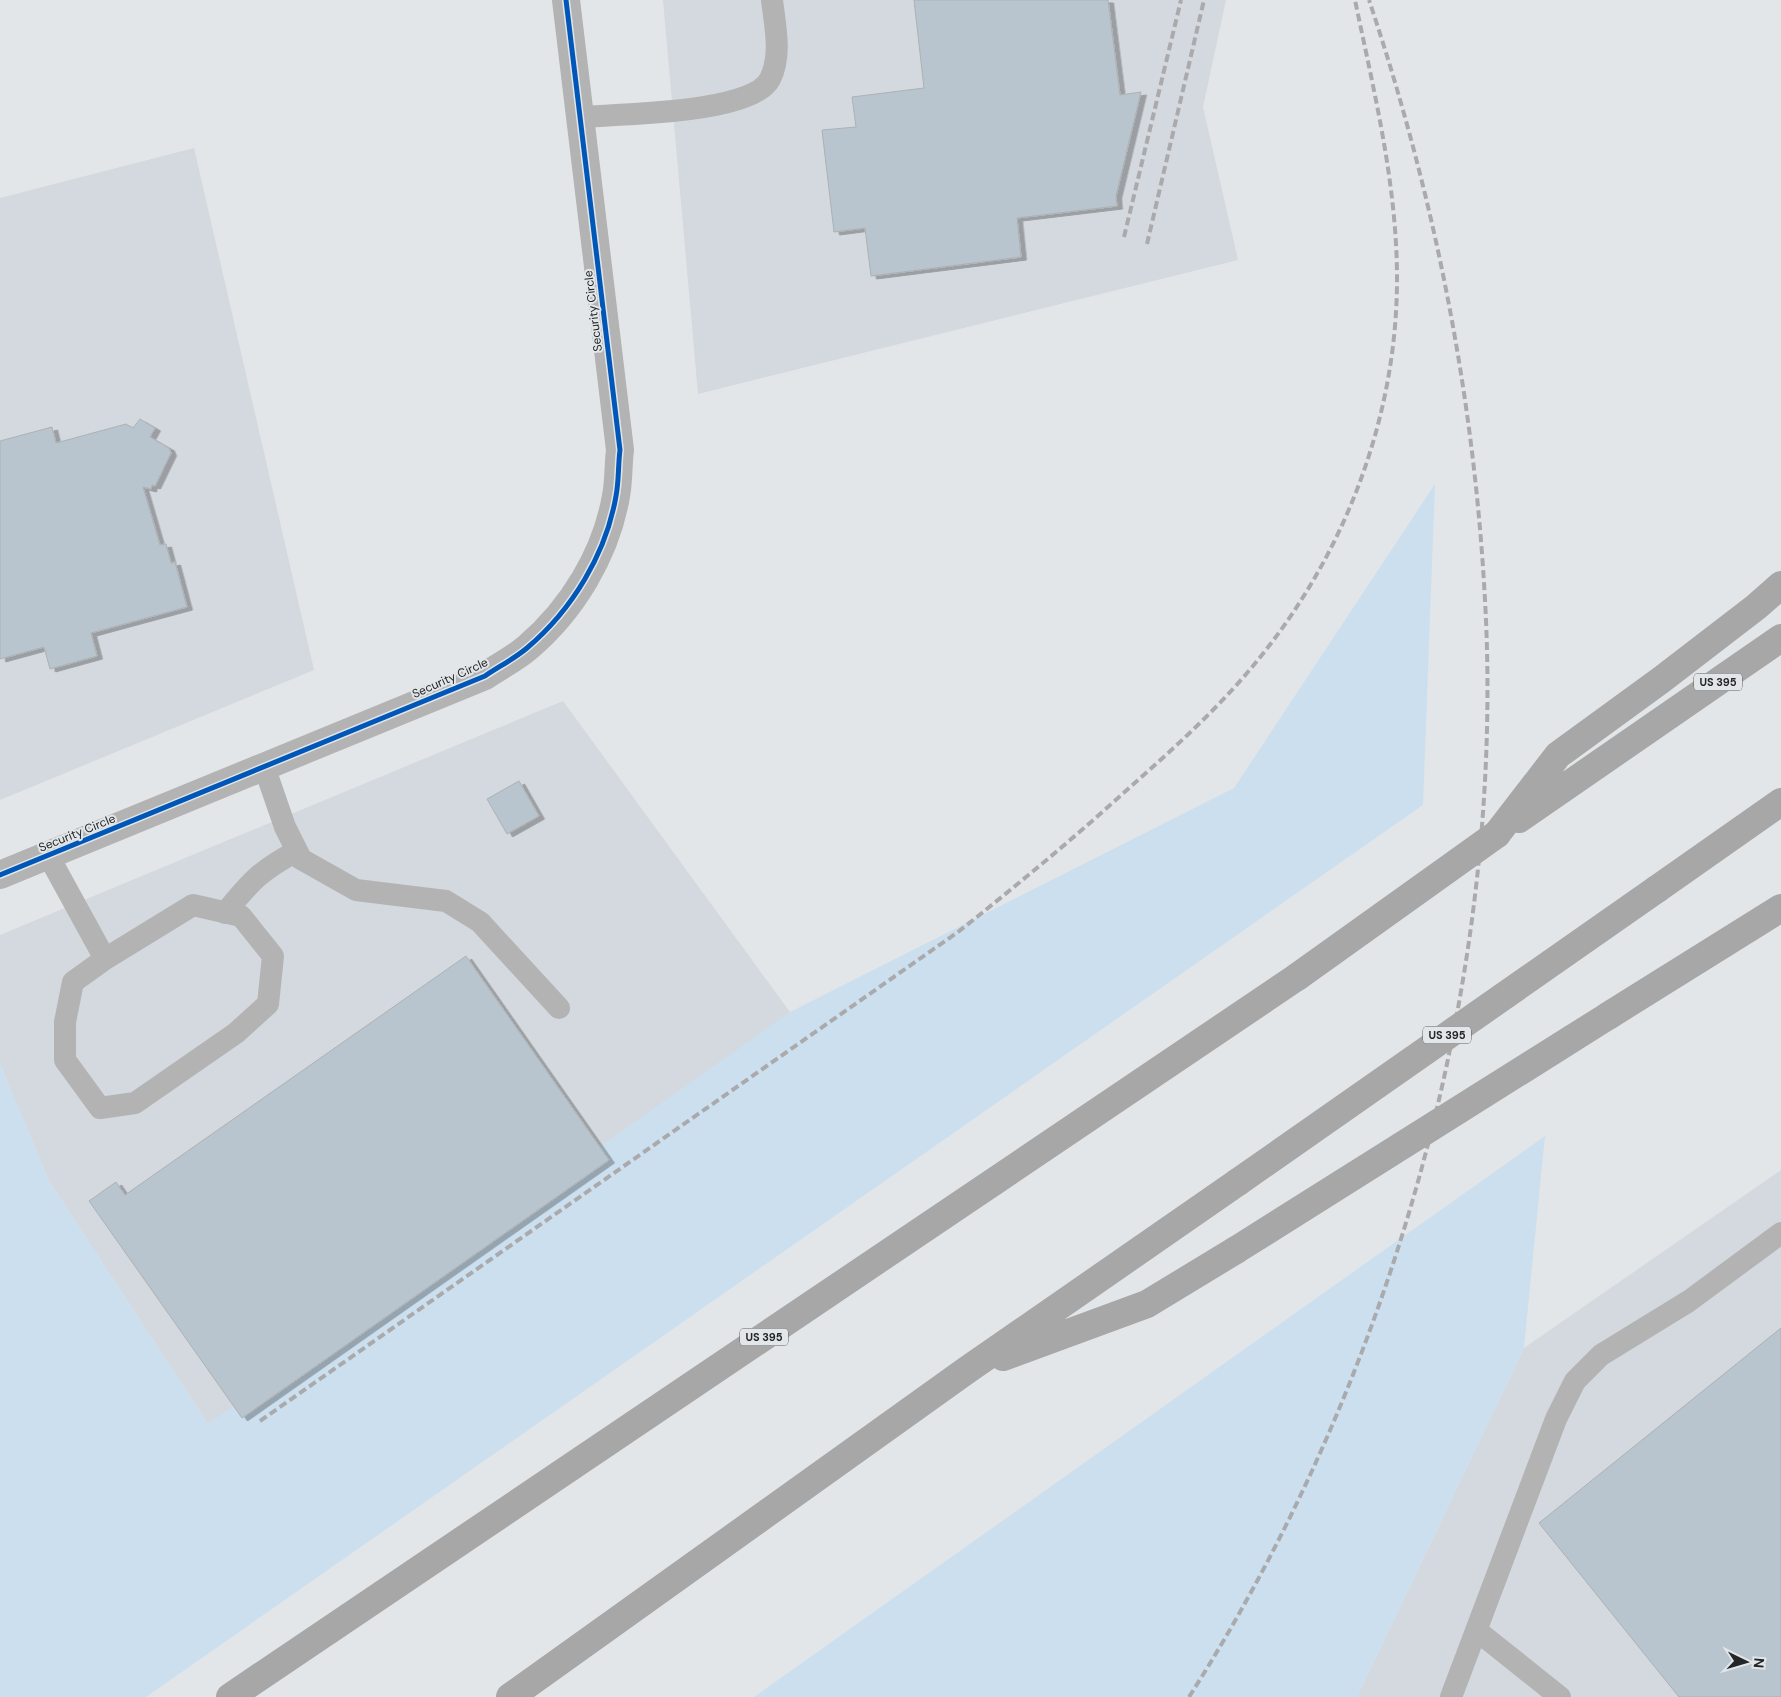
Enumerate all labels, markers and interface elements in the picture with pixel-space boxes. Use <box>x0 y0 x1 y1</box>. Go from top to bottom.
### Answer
street label: Security Circle <box>580 269 606 352</box>
street label: Security Circle <box>410 654 491 702</box>
road number: US 395 <box>1694 674 1742 690</box>
street label: Security Circle <box>36 810 118 856</box>
road number: US 395 <box>1423 1026 1471 1044</box>
road number: US 395 <box>740 1328 788 1345</box>
north arrow <box>1721 1637 1771 1687</box>
text: N <box>1750 1657 1768 1669</box>

